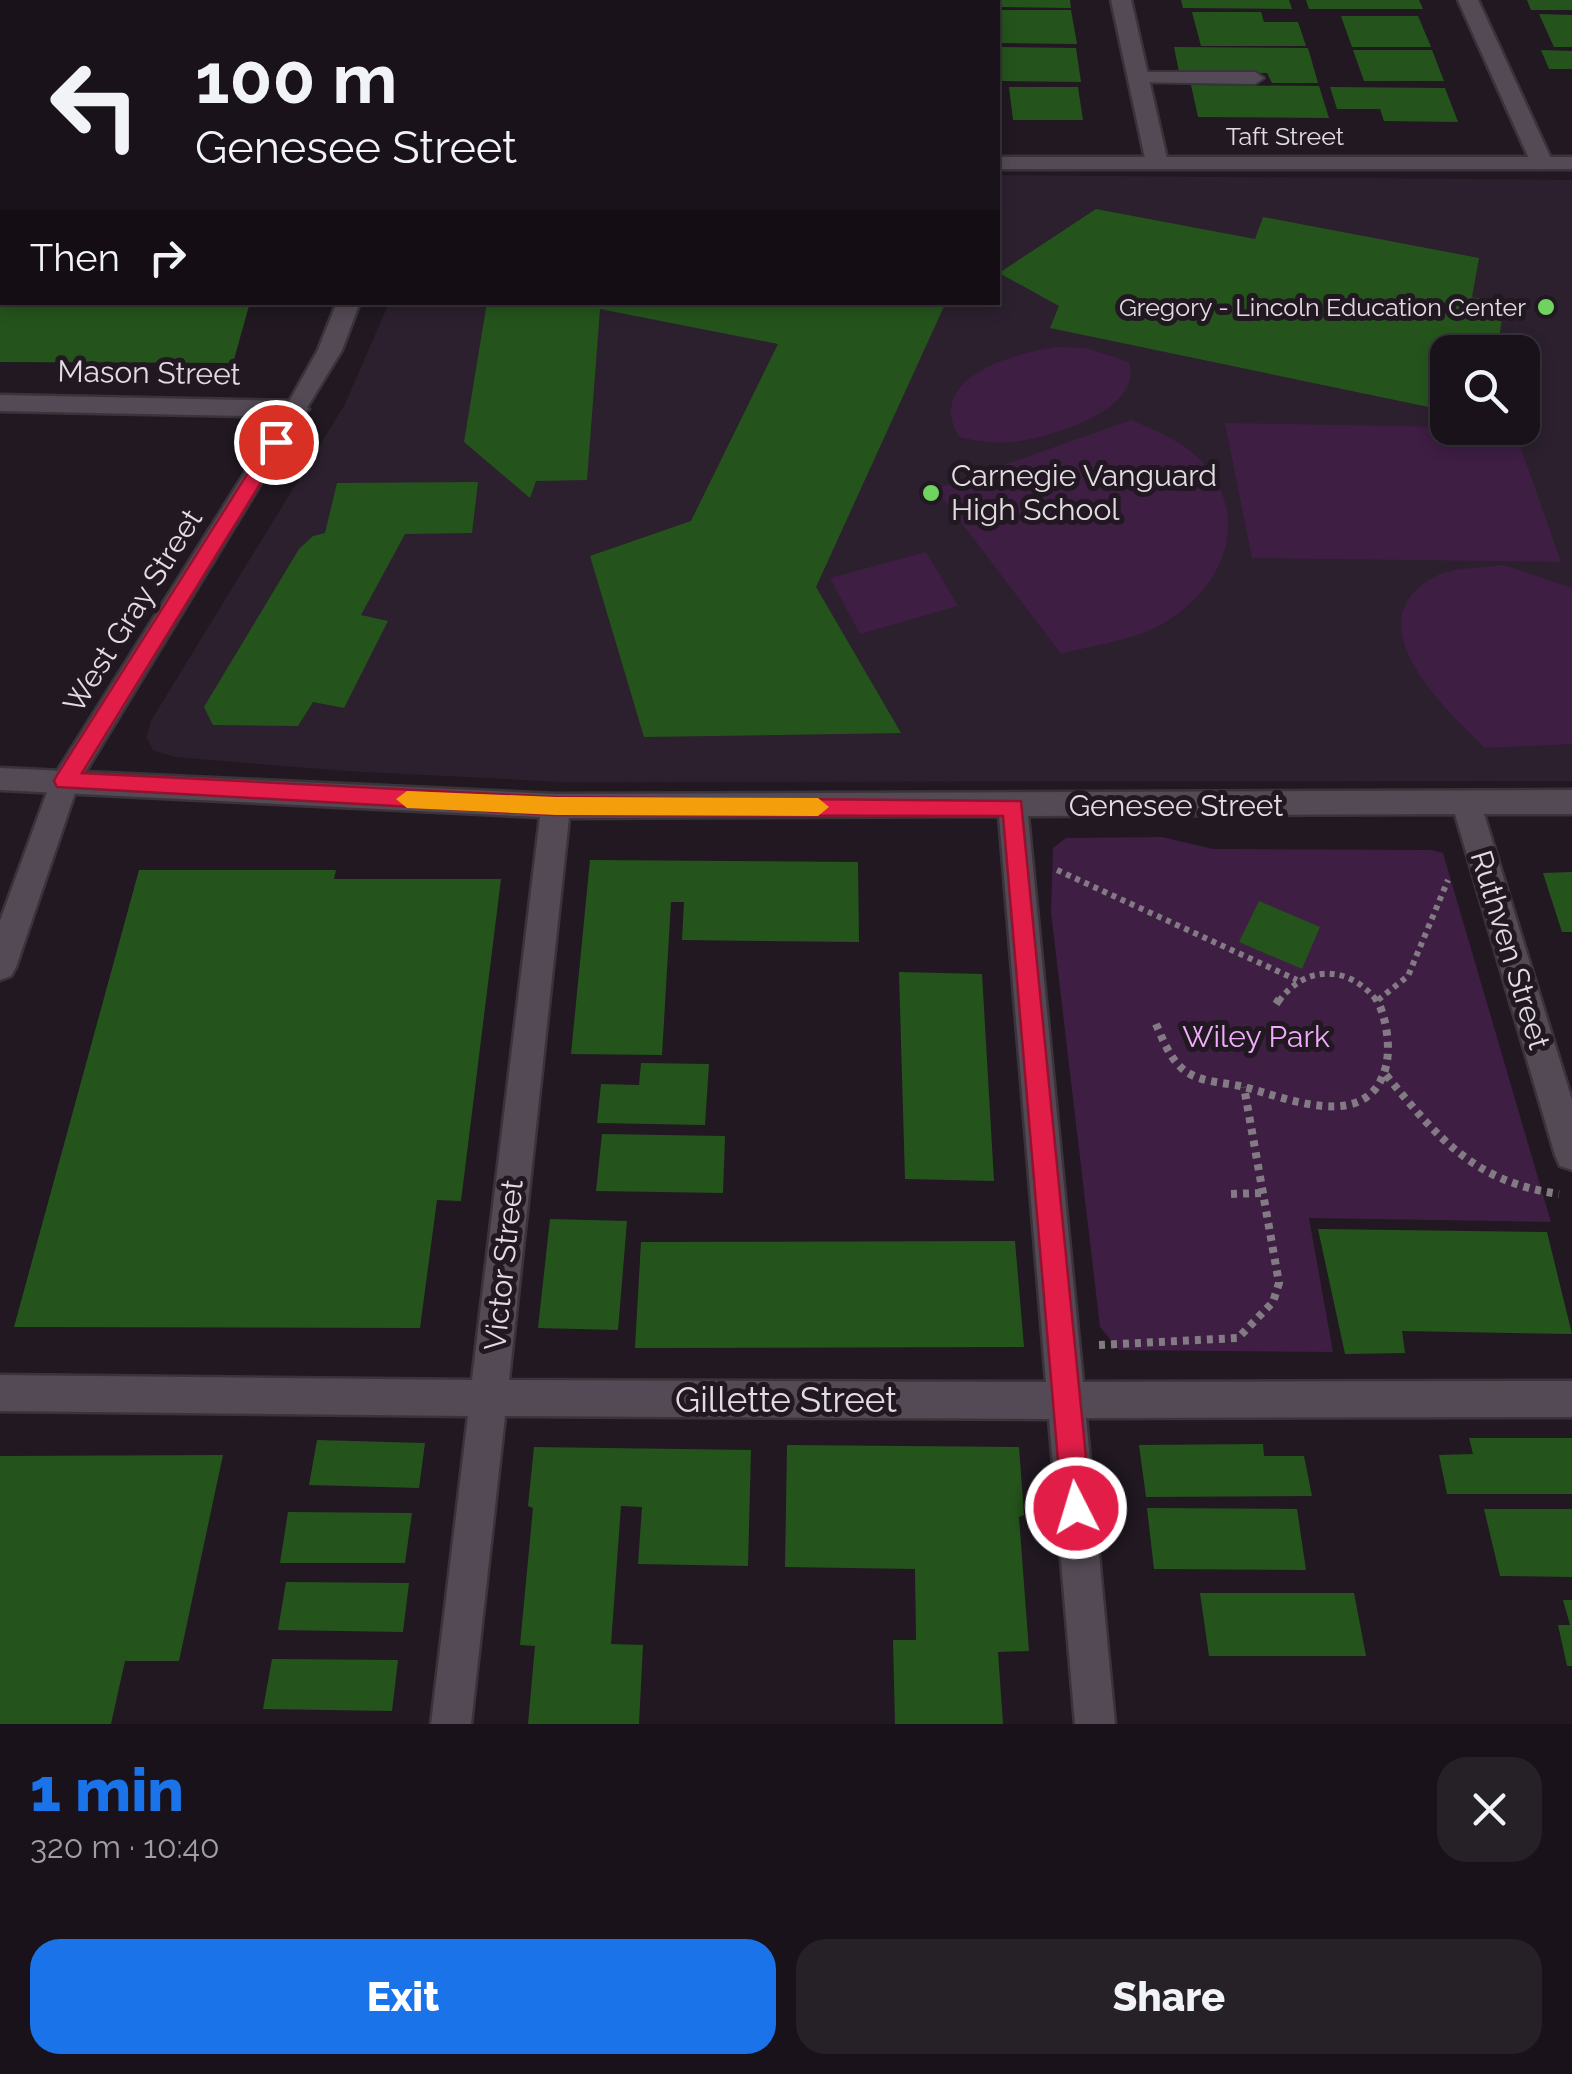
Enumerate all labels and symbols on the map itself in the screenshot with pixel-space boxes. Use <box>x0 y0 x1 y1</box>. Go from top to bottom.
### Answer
street label: Taft Street <box>1226 121 1345 151</box>
place label: Gregory - Lincoln Education Center <box>1119 292 1526 322</box>
marker: Gregory - Lincoln Education Center <box>1535 296 1557 318</box>
street label: Mason Street <box>57 353 241 392</box>
pin <box>234 400 319 485</box>
place label: Carnegie Vanguard High School <box>951 458 1217 527</box>
marker: Carnegie Vanguard High School <box>920 482 942 504</box>
street label: West Gray Street <box>56 503 209 719</box>
street label: Genesee Street <box>1069 788 1283 823</box>
street label: Ruthven Street <box>1464 846 1557 1053</box>
park label: Wiley Park <box>1182 1019 1330 1054</box>
street label: Victor Street <box>477 1178 530 1352</box>
street label: Gillette Street <box>675 1379 897 1420</box>
position arrow <box>1024 1456 1128 1560</box>

